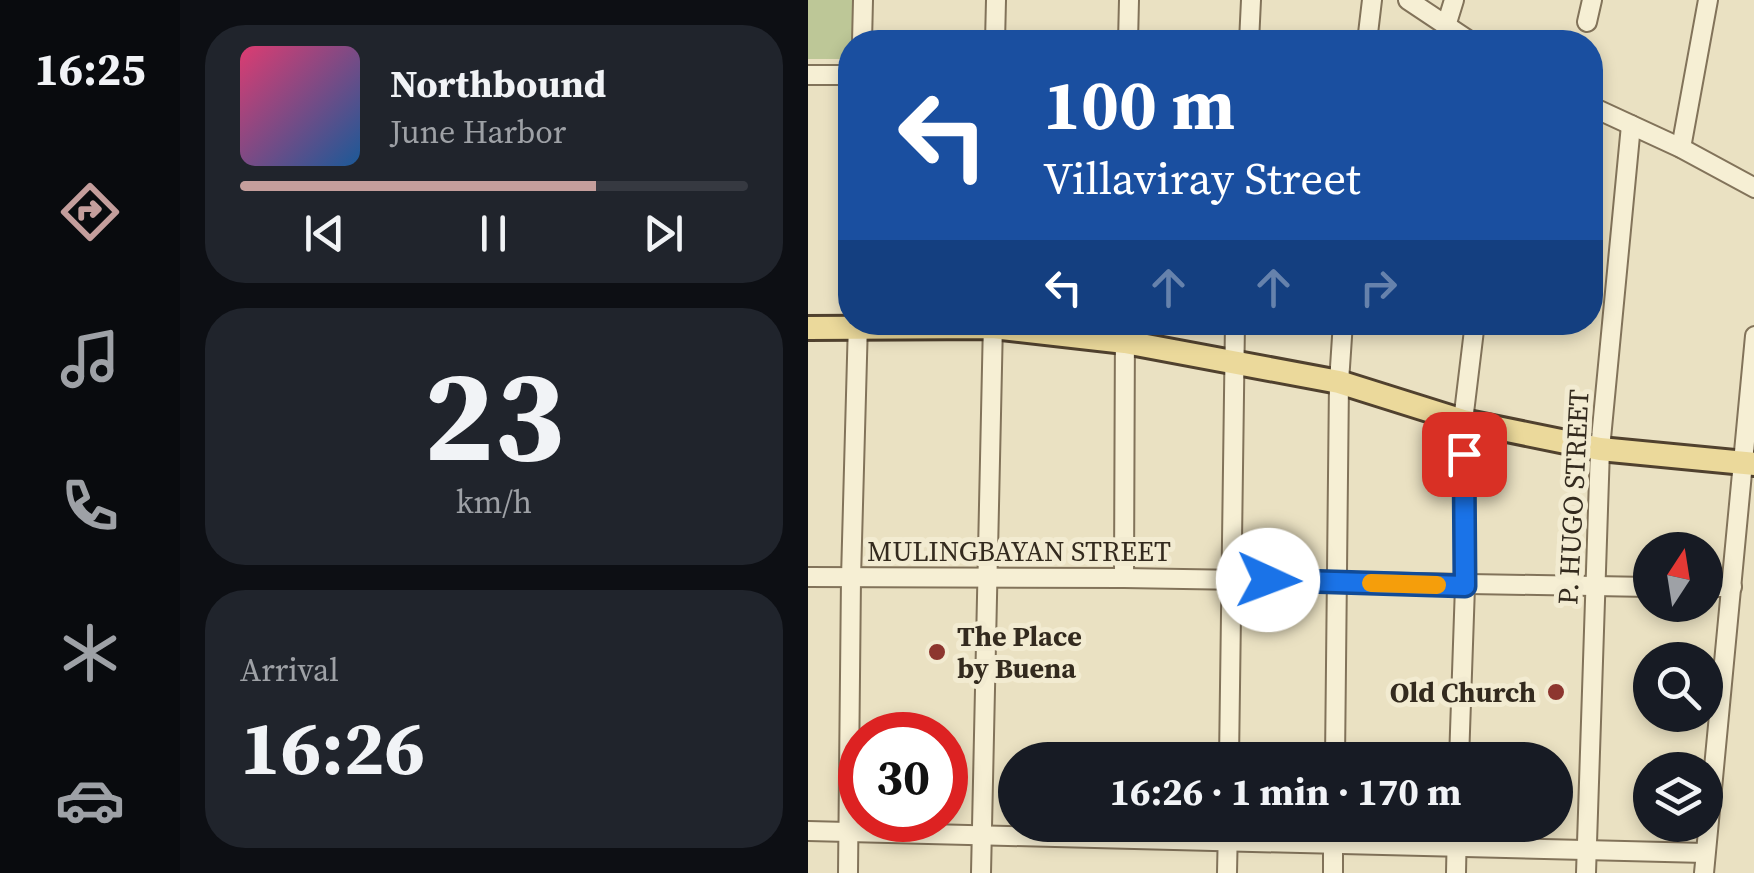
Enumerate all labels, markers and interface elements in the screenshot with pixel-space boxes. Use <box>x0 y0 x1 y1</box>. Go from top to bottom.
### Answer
text: 16:25 <box>34 38 146 100</box>
text: 100 m <box>1043 56 1235 152</box>
text: Northbound <box>390 58 606 110</box>
icon: left <box>878 70 1008 200</box>
text: June Harbor <box>390 110 566 154</box>
text: Villaviray Street <box>1043 147 1361 209</box>
icon: directions <box>55 177 125 247</box>
icon: previous <box>297 206 352 261</box>
icon: pause <box>466 206 521 261</box>
icon: next <box>636 206 691 261</box>
icon: left <box>1036 260 1091 315</box>
icon: ahead <box>1141 260 1196 315</box>
icon: ahead <box>1246 260 1301 315</box>
icon: right <box>1351 260 1406 315</box>
icon: music <box>55 324 125 394</box>
text: 23 <box>424 325 564 504</box>
street label: P. HUGO STREET <box>1548 388 1598 606</box>
pin <box>1422 412 1507 497</box>
icon: arrive <box>1437 427 1492 482</box>
icon: phone <box>55 471 125 541</box>
text: km/h <box>456 480 532 524</box>
position arrow <box>1216 528 1320 632</box>
street label: MULINGBAYAN STREET <box>867 532 1171 570</box>
north arrow <box>1633 532 1723 622</box>
map controls <box>1633 532 1723 842</box>
place label: The Place by Buena <box>957 617 1082 687</box>
icon: climate <box>55 618 125 688</box>
marker: The Place by Buena <box>926 641 948 663</box>
button: search <box>1633 642 1723 732</box>
text: Arrival <box>240 648 339 692</box>
place label: Old Church <box>1390 673 1536 711</box>
marker: Old Church <box>1545 681 1567 703</box>
text: 16:26 <box>240 696 425 799</box>
speed limit sign: 30 <box>838 712 968 842</box>
button: layers <box>1633 752 1723 842</box>
icon: car <box>55 765 125 835</box>
text: 16:26 · 1 min · 170 m <box>1109 766 1462 818</box>

